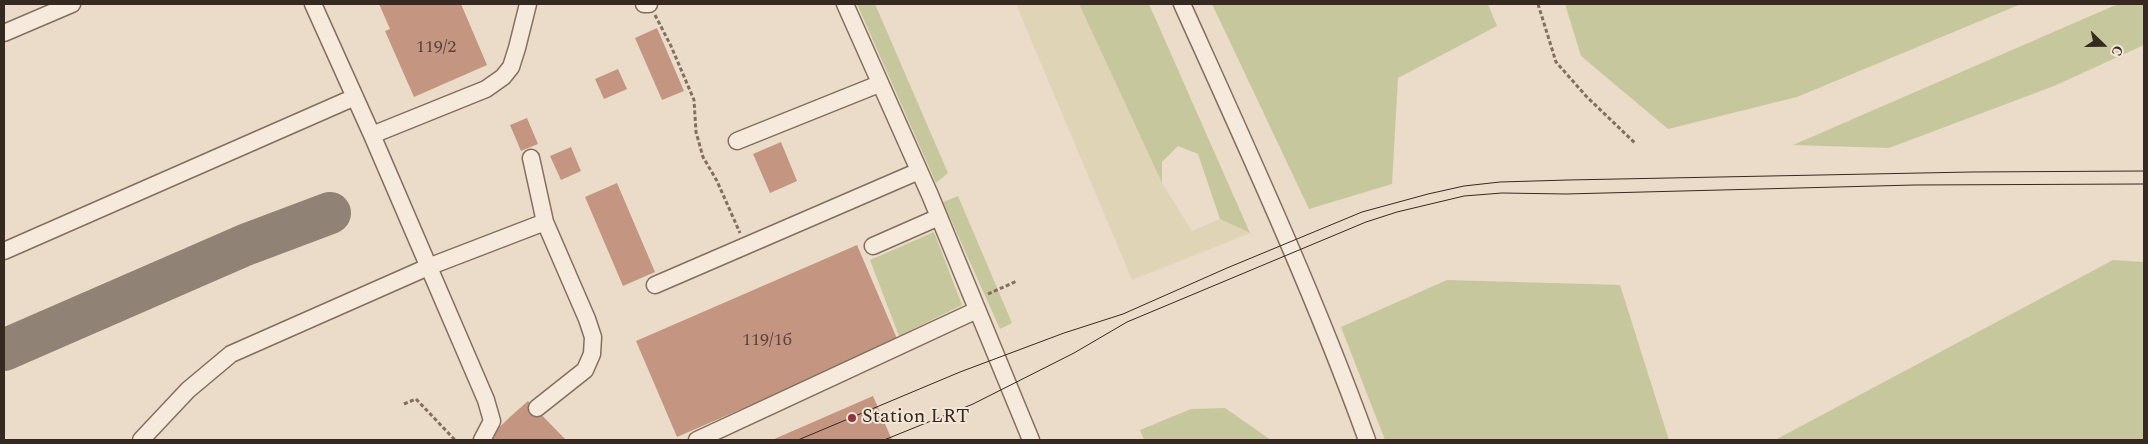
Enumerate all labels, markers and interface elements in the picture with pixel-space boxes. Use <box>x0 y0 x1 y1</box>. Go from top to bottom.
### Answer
north arrow <box>2078 20 2128 70</box>
house number: 119/2 <box>416 37 456 59</box>
text: С <box>2106 42 2129 59</box>
house number: 119/1б <box>742 330 792 352</box>
place label: Station LRT <box>862 406 969 430</box>
marker: Station LRT <box>846 412 858 424</box>

